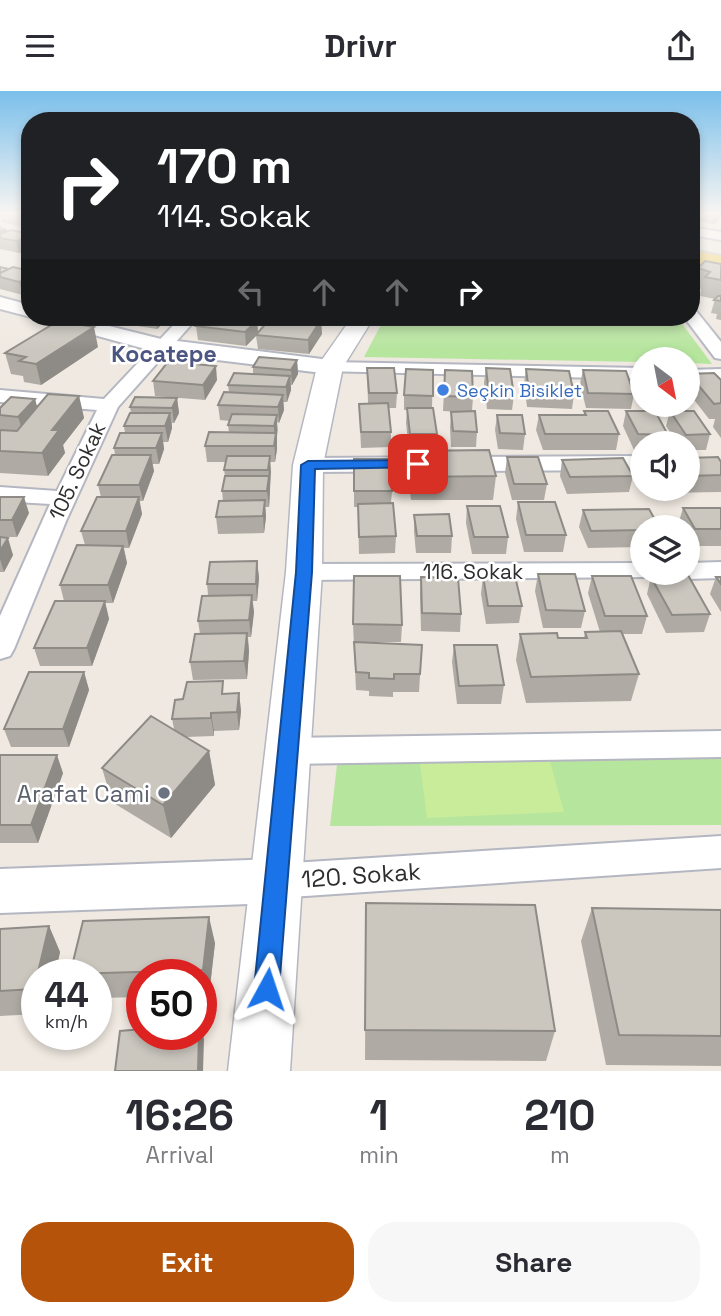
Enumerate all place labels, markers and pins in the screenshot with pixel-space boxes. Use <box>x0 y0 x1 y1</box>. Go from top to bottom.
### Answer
place label: Seçkin Bisiklet <box>457 379 582 402</box>
marker: Seçkin Bisiklet <box>435 382 451 398</box>
pin <box>388 434 448 494</box>
place label: Arafat Cami <box>17 778 150 809</box>
marker: Arafat Cami <box>156 785 172 801</box>

